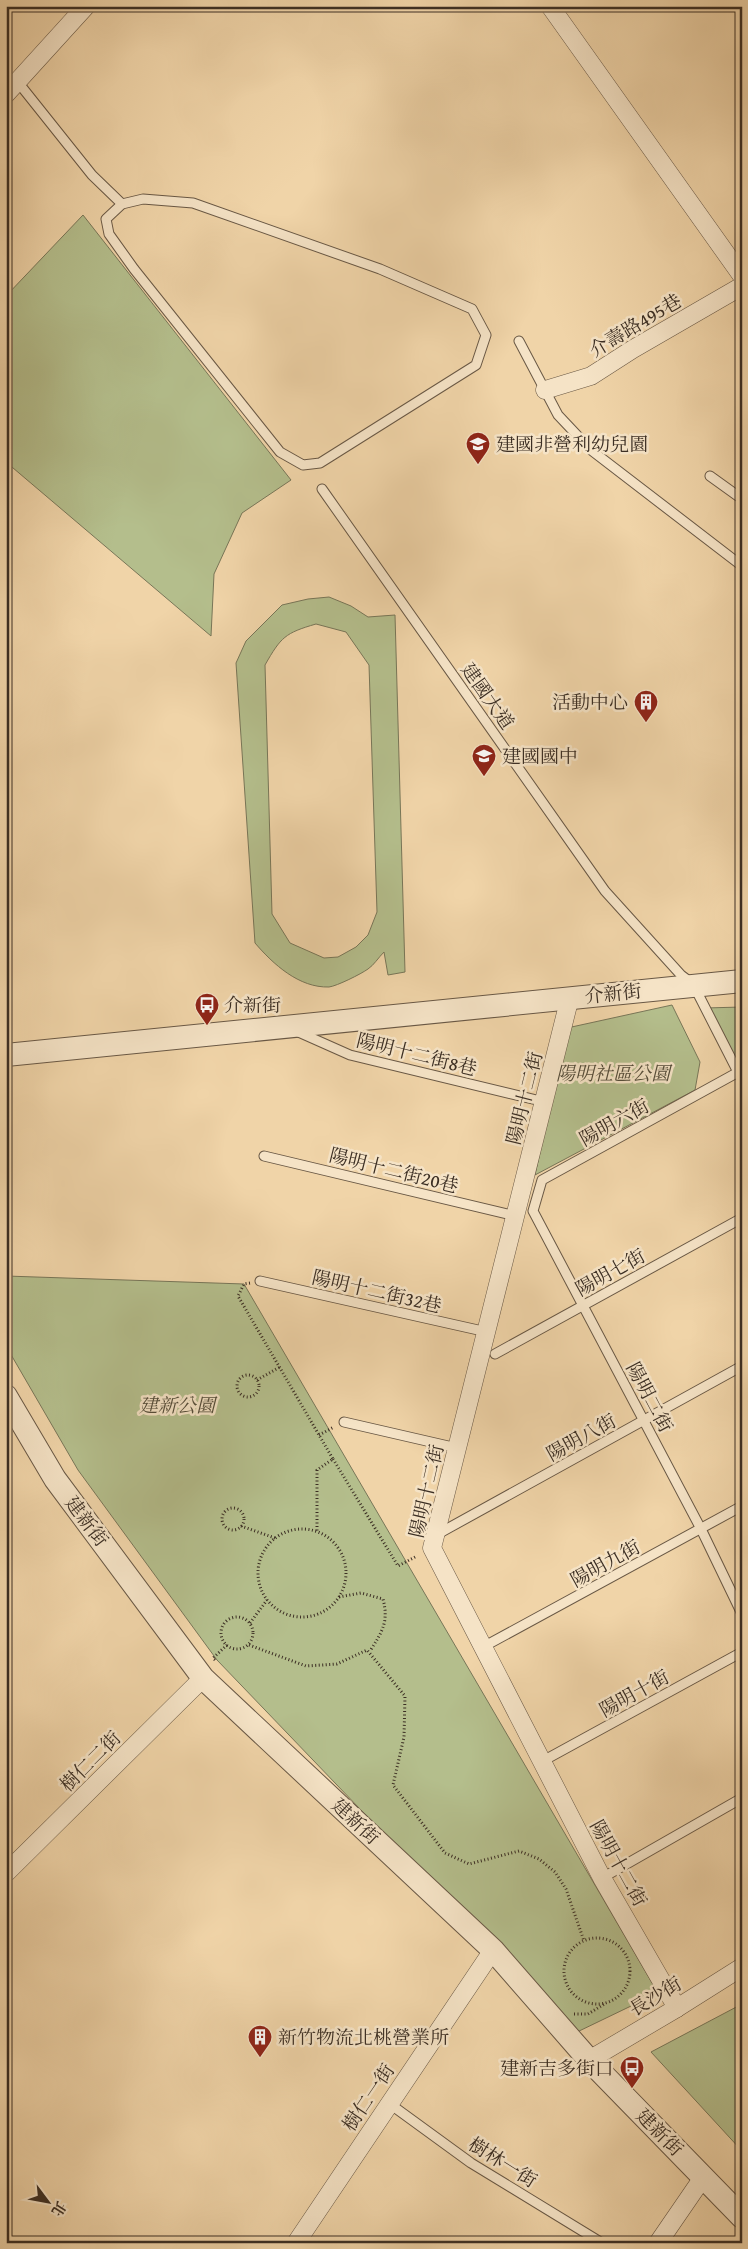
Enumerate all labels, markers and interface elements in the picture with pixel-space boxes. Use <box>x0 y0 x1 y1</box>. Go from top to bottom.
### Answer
street label: 介壽路495巷 <box>583 286 687 364</box>
place label: 建國非營利幼兒園 <box>496 430 648 458</box>
school or university icon: 建國非營利幼兒園 <box>465 431 491 465</box>
street label: 建國大道 <box>455 657 521 735</box>
place label: 活動中心 <box>552 688 628 716</box>
building icon: 活動中心 <box>633 689 659 723</box>
place label: 建國國中 <box>502 742 578 770</box>
school or university icon: 建國國中 <box>471 743 497 777</box>
street label: 介新街 <box>583 976 643 1010</box>
place label: 介新街 <box>224 991 281 1019</box>
bus stop icon: 介新街 <box>194 992 220 1026</box>
street label: 陽明十二街8巷 <box>354 1026 480 1082</box>
street label: 陽明十二街 <box>499 1049 549 1147</box>
park label: 陽明社區公園 <box>556 1059 673 1087</box>
street label: 陽明六街 <box>574 1091 654 1153</box>
street label: 陽明十二街20巷 <box>326 1140 462 1200</box>
street label: 陽明七街 <box>570 1241 650 1303</box>
street label: 陽明十二街32巷 <box>309 1262 445 1320</box>
street label: 陽明二街 <box>620 1357 680 1437</box>
park label: 建新公園 <box>139 1391 218 1419</box>
street label: 陽明八街 <box>541 1406 621 1468</box>
street label: 陽明十二街 <box>402 1442 450 1540</box>
street label: 建新街 <box>59 1490 115 1552</box>
street label: 陽明九街 <box>565 1532 645 1594</box>
street label: 陽明十街 <box>594 1662 674 1724</box>
street label: 樹仁二街 <box>53 1724 127 1798</box>
street label: 建新街 <box>326 1791 386 1851</box>
street label: 陽明十二街 <box>584 1815 654 1911</box>
street label: 長沙街 <box>623 1969 687 2023</box>
place label: 新竹物流北桃營業所 <box>278 2023 449 2051</box>
building icon: 新竹物流北桃營業所 <box>247 2024 273 2058</box>
place label: 建新吉多街口 <box>500 2054 614 2082</box>
bus stop icon: 建新吉多街口 <box>619 2055 645 2089</box>
street label: 樹仁一街 <box>335 2058 401 2136</box>
street label: 建新街 <box>630 2102 690 2162</box>
street label: 樹林一街 <box>463 2130 543 2194</box>
north arrow <box>22 2176 72 2226</box>
text: 北 <box>47 2198 71 2220</box>

